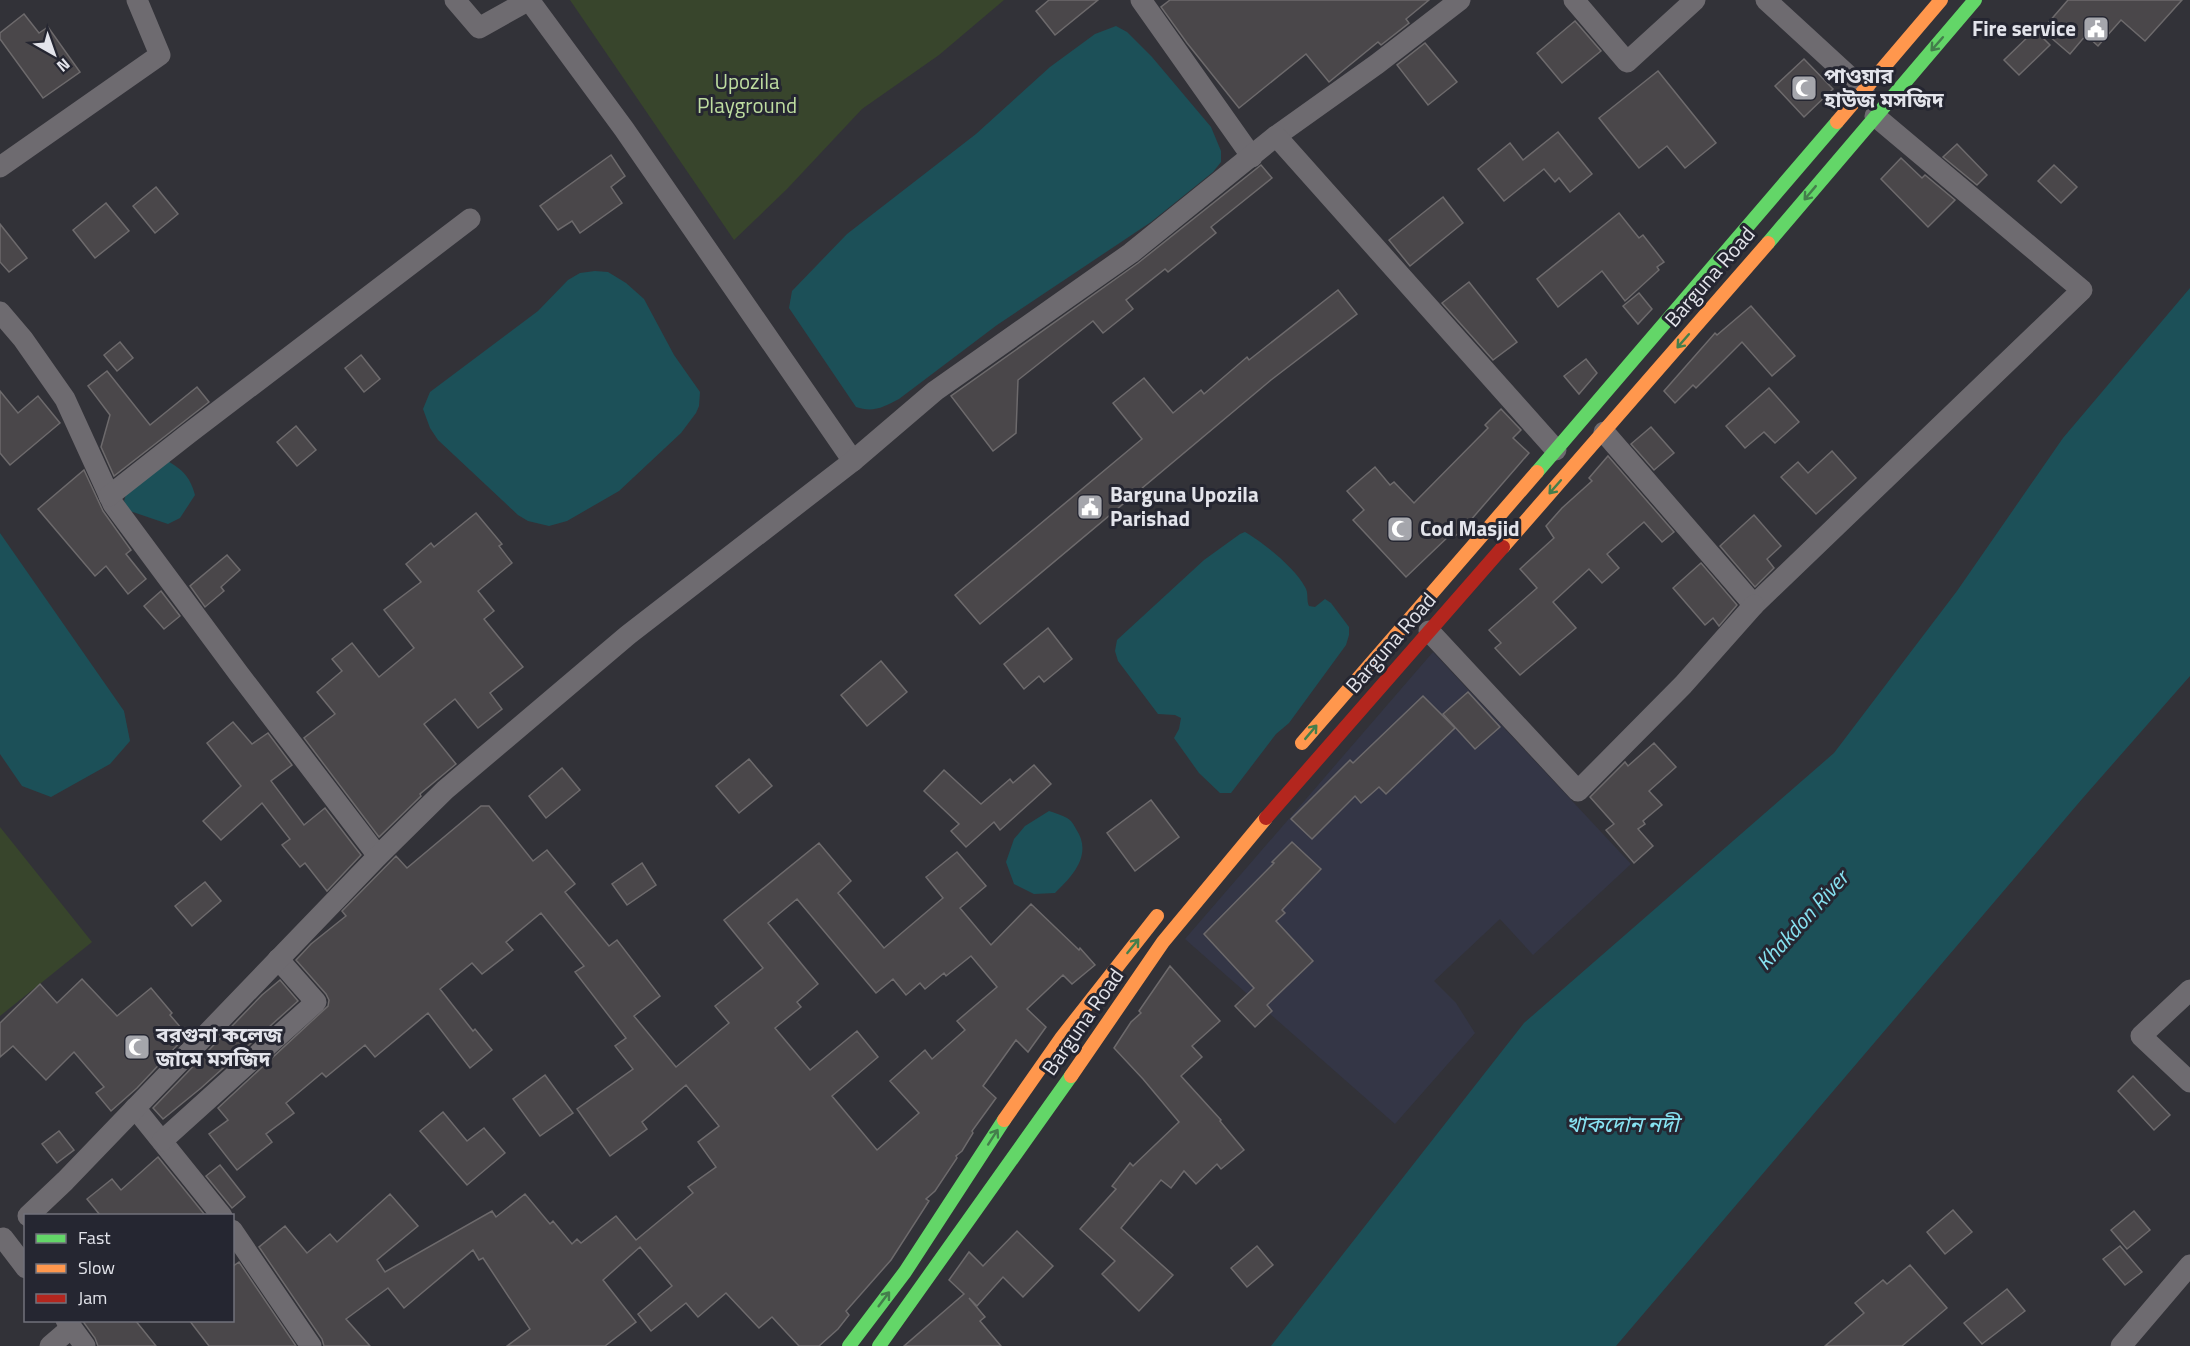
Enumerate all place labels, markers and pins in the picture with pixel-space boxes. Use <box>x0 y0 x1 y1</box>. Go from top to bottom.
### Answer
place label: Fire service <box>1972 12 2076 44</box>
public building icon: Fire service <box>2081 14 2111 44</box>
place label: পাওয়ার হাউজ মসজিদ <box>1823 59 1945 115</box>
mosque icon: পাওয়ার হাউজ মসজিদ <box>1789 73 1819 103</box>
place label: Barguna Upozila Parishad <box>1110 478 1259 534</box>
public building icon: Barguna Upozila Parishad <box>1075 492 1105 522</box>
place label: Cod Masjid <box>1420 512 1520 544</box>
mosque icon: Cod Masjid <box>1385 514 1415 544</box>
place label: বরগুনা কলেজ জামে মসজিদ <box>155 1018 283 1074</box>
mosque icon: বরগুনা কলেজ জামে মসজিদ <box>122 1032 152 1062</box>

